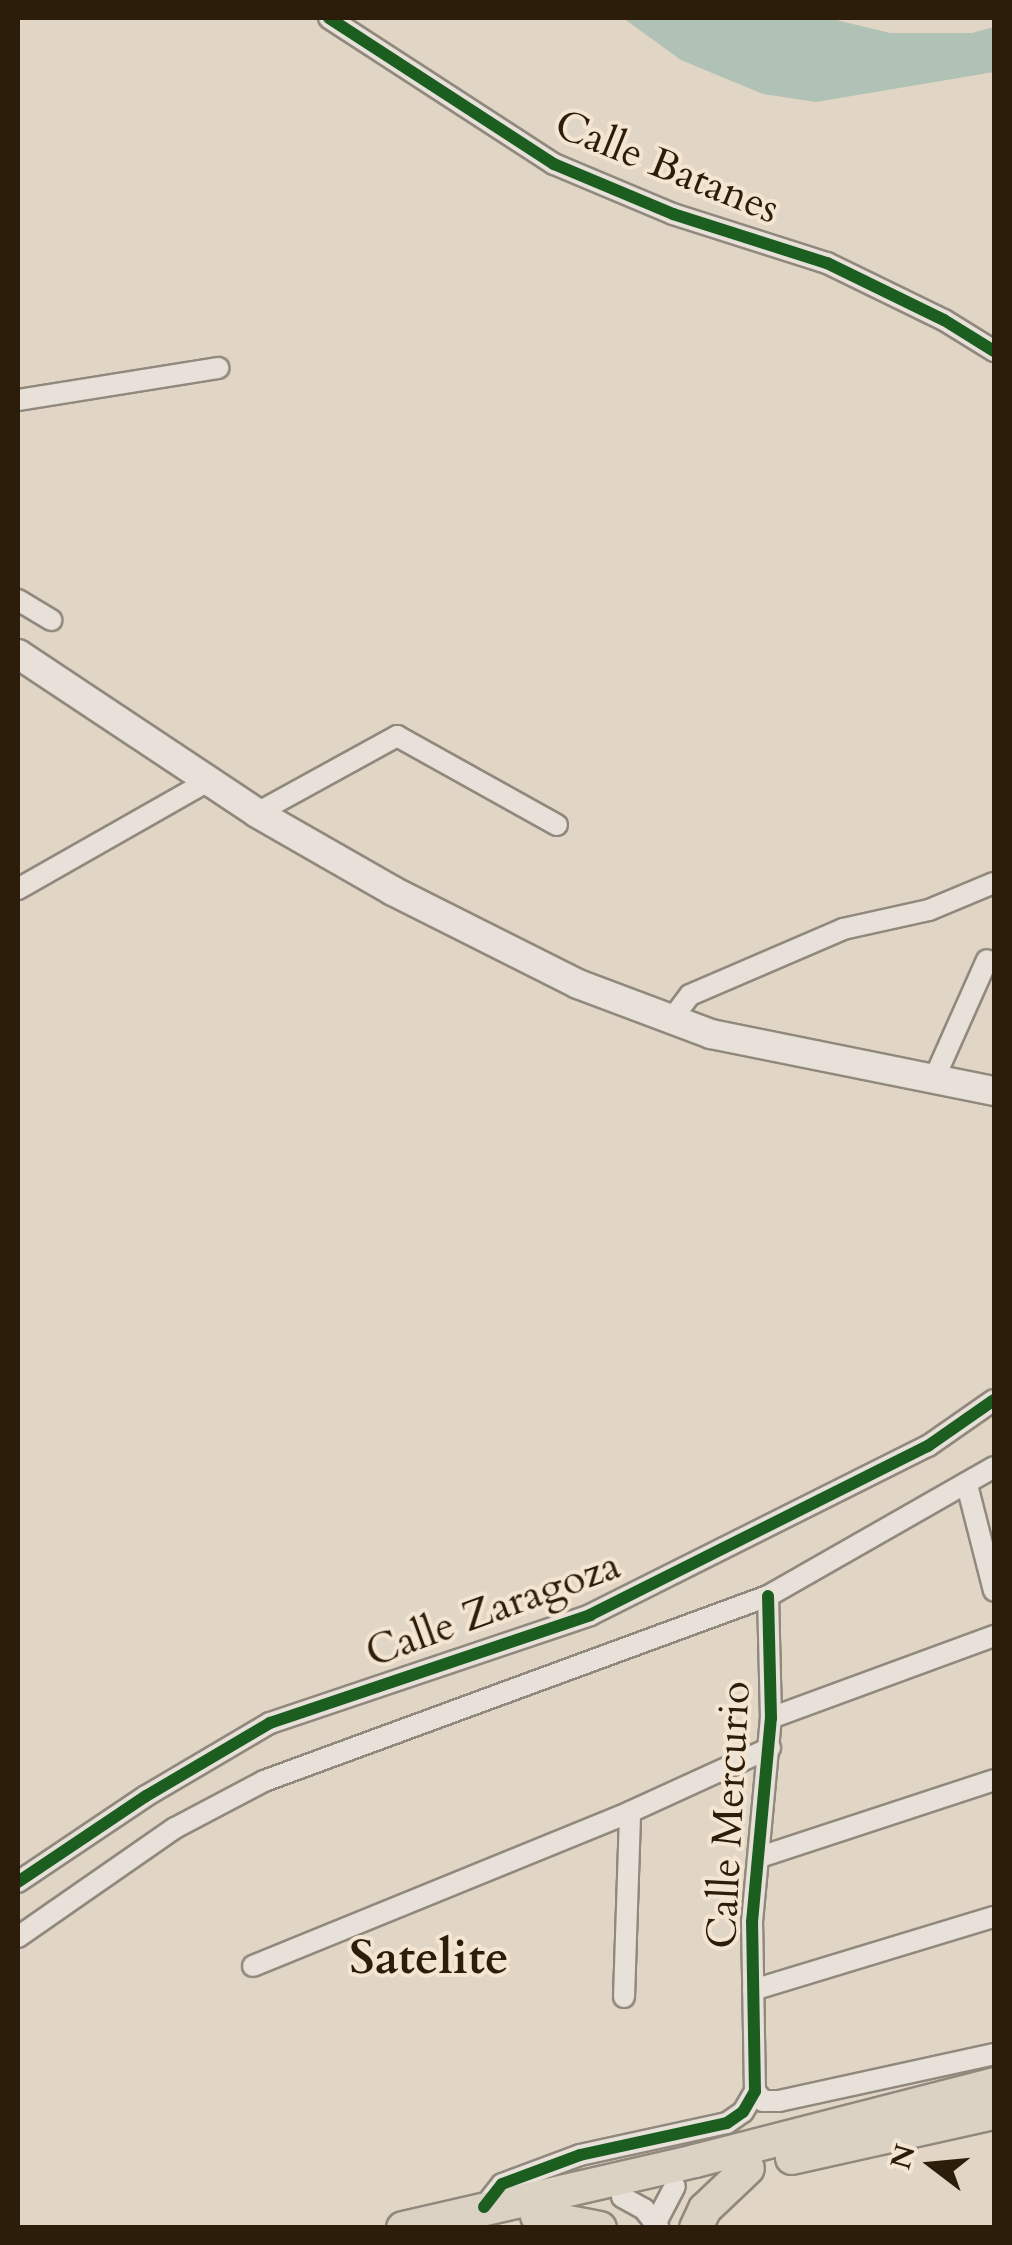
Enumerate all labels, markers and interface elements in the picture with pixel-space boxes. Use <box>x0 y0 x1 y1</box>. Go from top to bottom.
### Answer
street label: Calle Batanes <box>548 99 786 235</box>
street label: Calle Zaragoza <box>359 1540 627 1678</box>
street label: Calle Mercurio <box>697 1680 761 1950</box>
district label: Satelite <box>349 1929 509 1987</box>
north arrow <box>882 2115 982 2215</box>
text: N <box>882 2140 925 2174</box>

